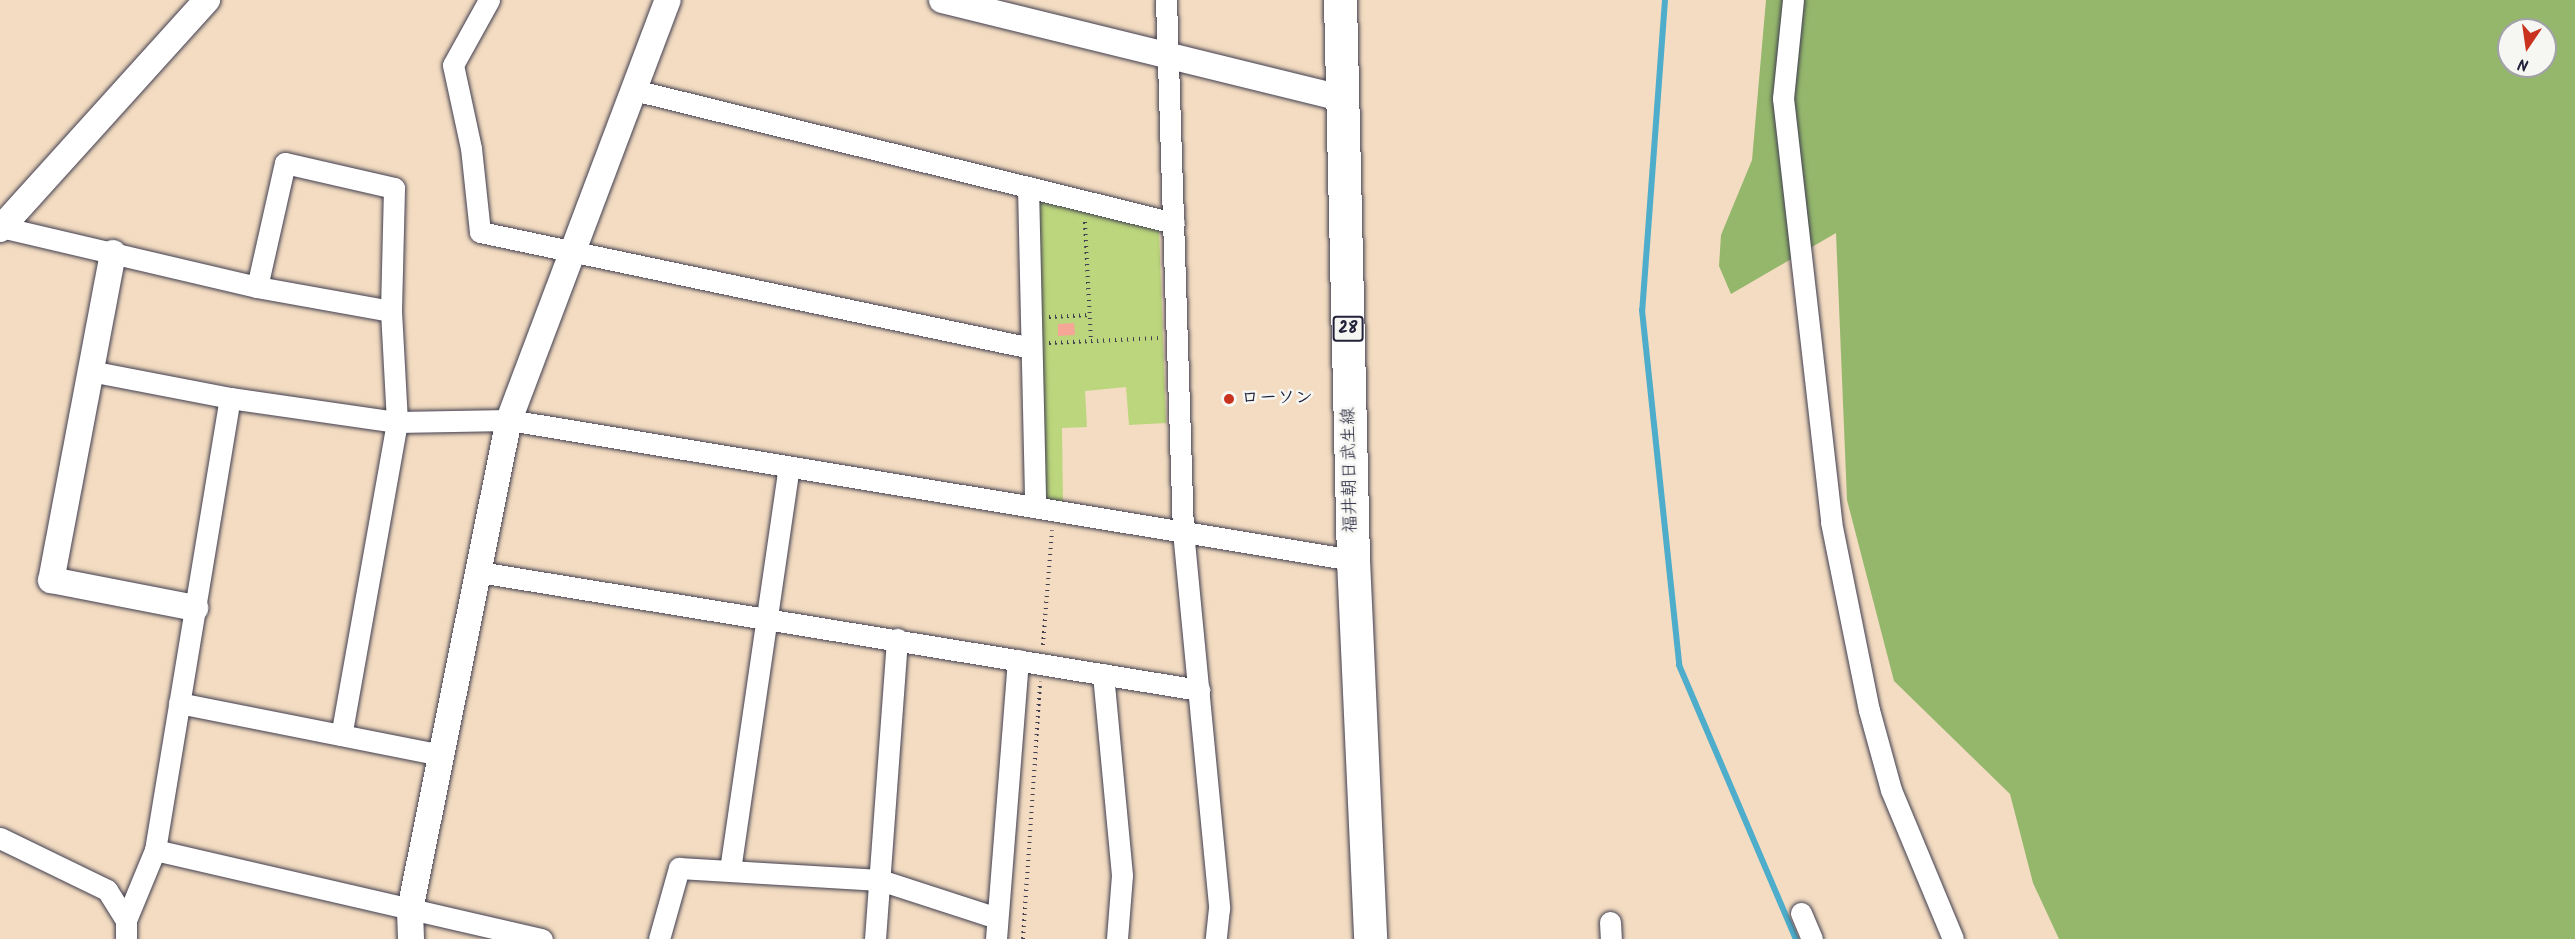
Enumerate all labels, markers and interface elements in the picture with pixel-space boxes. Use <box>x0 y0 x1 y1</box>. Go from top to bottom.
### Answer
north arrow <box>2497 18 2557 78</box>
text: N <box>2516 51 2531 77</box>
road number: 28 <box>1332 316 1364 342</box>
place label: ローソン <box>1241 388 1313 410</box>
marker: ローソン <box>1222 392 1236 406</box>
street label: 福井朝日武生線 <box>1339 407 1363 533</box>

